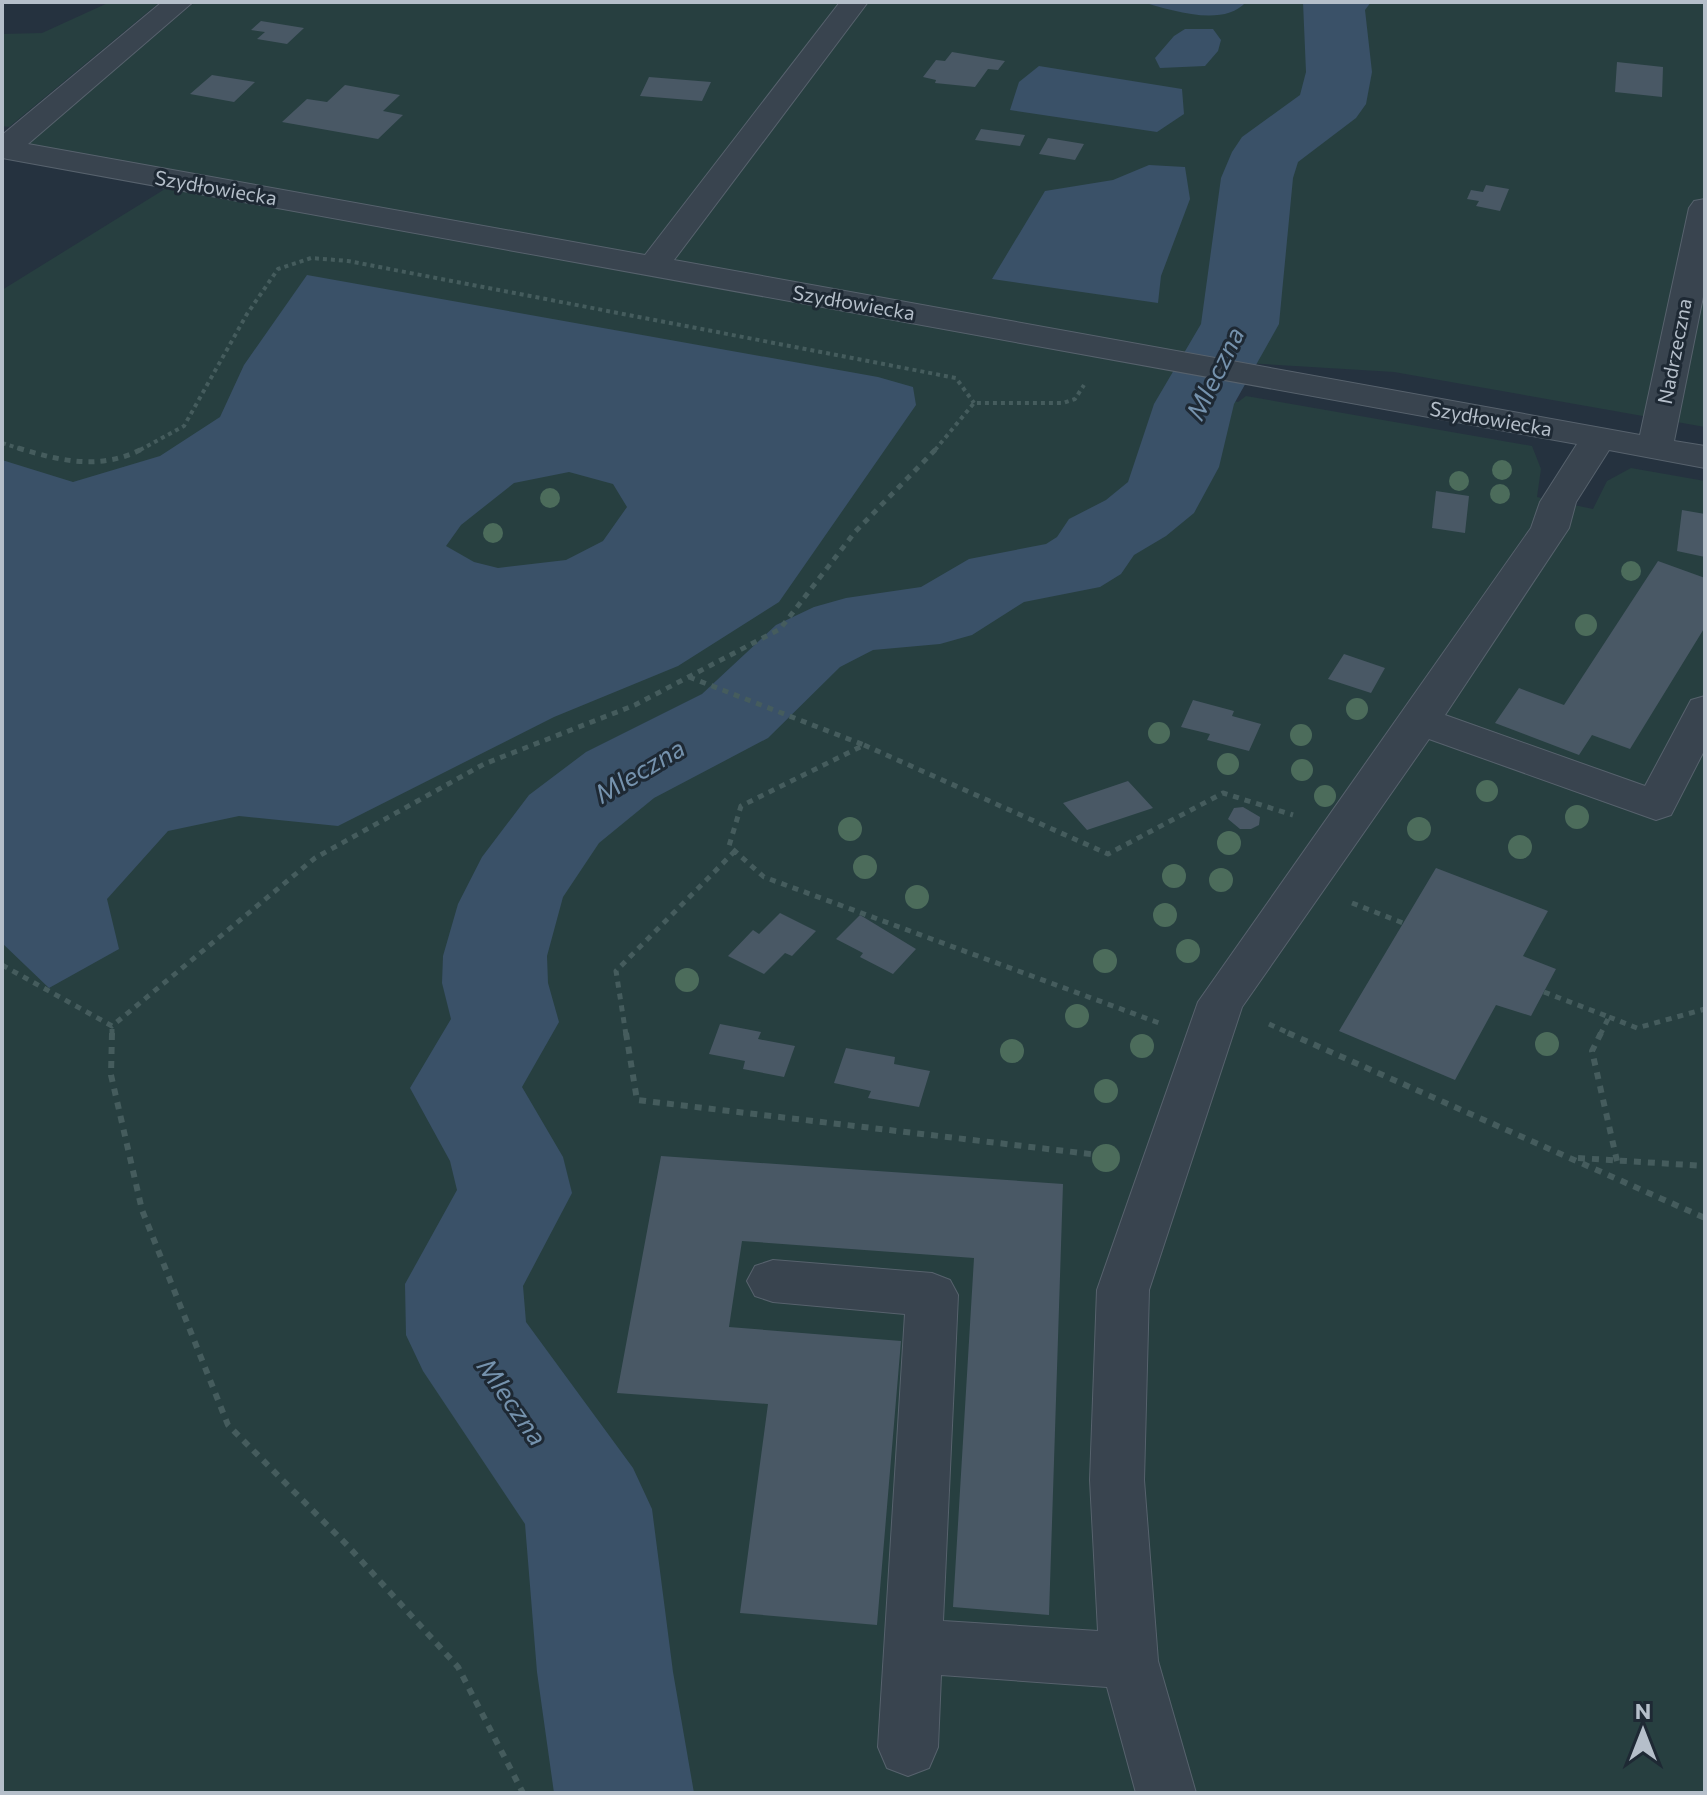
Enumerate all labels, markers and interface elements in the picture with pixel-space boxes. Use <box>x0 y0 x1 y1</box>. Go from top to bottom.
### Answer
street label: Szydłowiecka <box>153 164 279 210</box>
street label: Szydłowiecka <box>791 279 917 325</box>
street label: Nadrzeczna <box>1652 296 1696 406</box>
water label: Mleczna <box>1178 321 1250 425</box>
street label: Szydłowiecka <box>1428 395 1554 441</box>
water label: Mleczna <box>588 731 690 809</box>
water label: Mleczna <box>472 1351 554 1451</box>
north arrow <box>1603 1691 1683 1771</box>
text: N <box>1635 1697 1651 1724</box>

